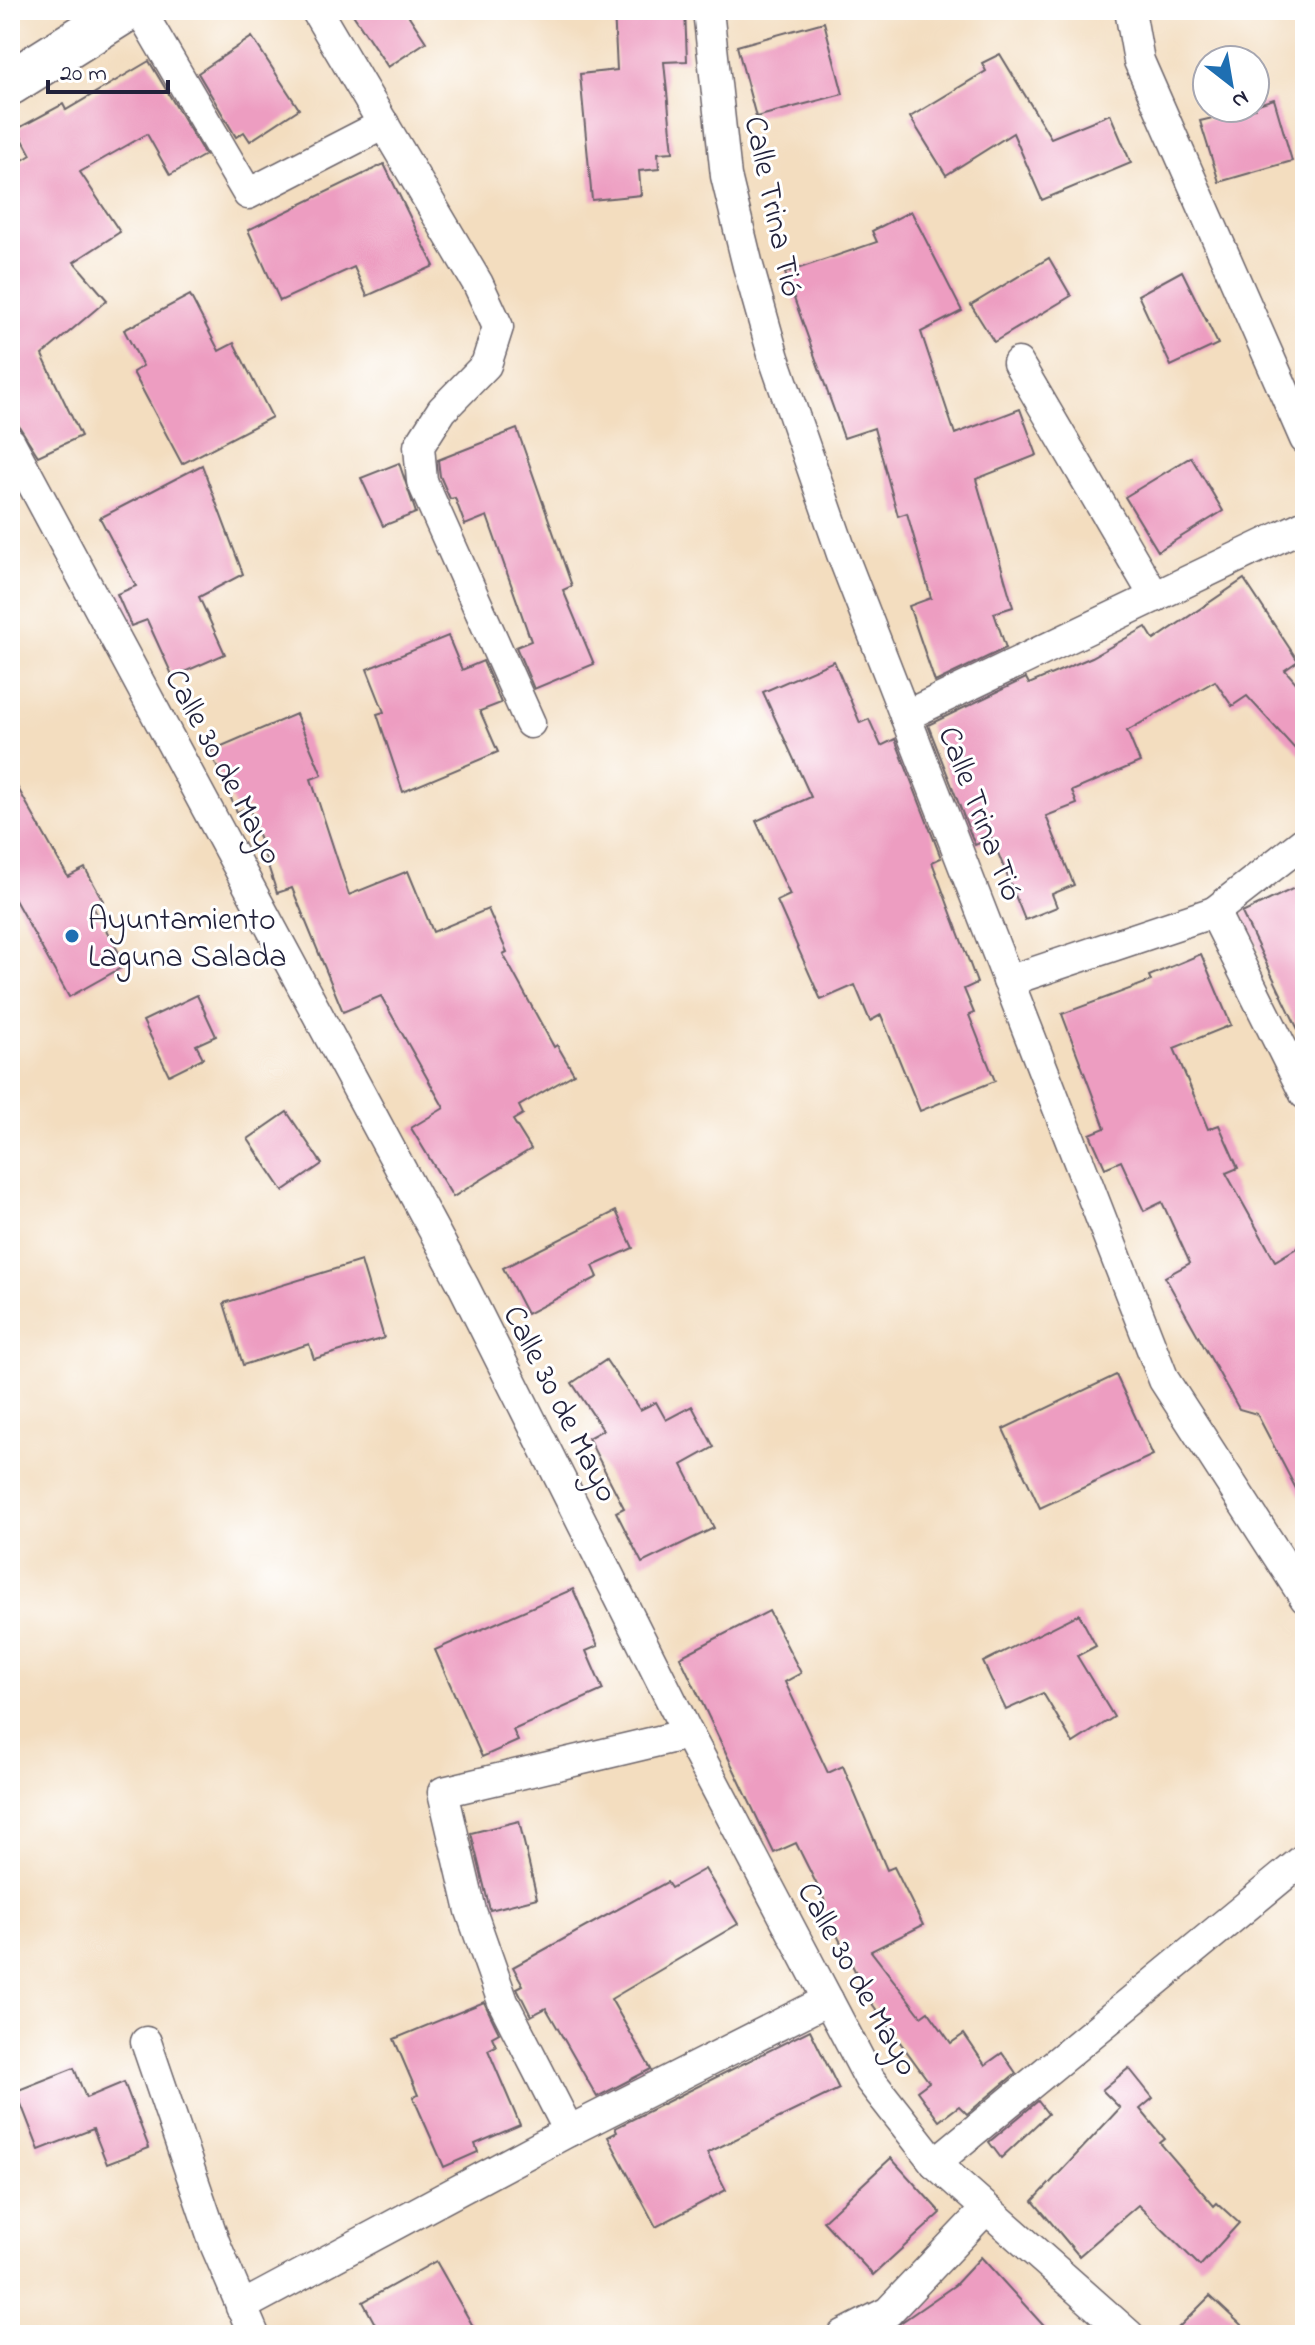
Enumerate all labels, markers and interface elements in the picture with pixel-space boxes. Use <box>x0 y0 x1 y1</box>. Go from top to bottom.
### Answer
scale bar <box>48 44 168 94</box>
north arrow <box>1191 44 1271 124</box>
text: 20 m <box>60 57 107 92</box>
text: N <box>1225 81 1254 116</box>
street label: Calle Trina Tió <box>729 112 814 301</box>
street label: Calle 30 de Mayo <box>151 662 293 874</box>
street label: Calle Trina Tió <box>924 720 1034 908</box>
place label: Ayuntamiento Laguna Salada <box>88 898 287 982</box>
marker: Ayuntamiento Laguna Salada <box>63 927 81 945</box>
street label: Calle 30 de Mayo <box>489 1298 629 1511</box>
street label: Calle 30 de Mayo <box>783 1874 929 2085</box>

